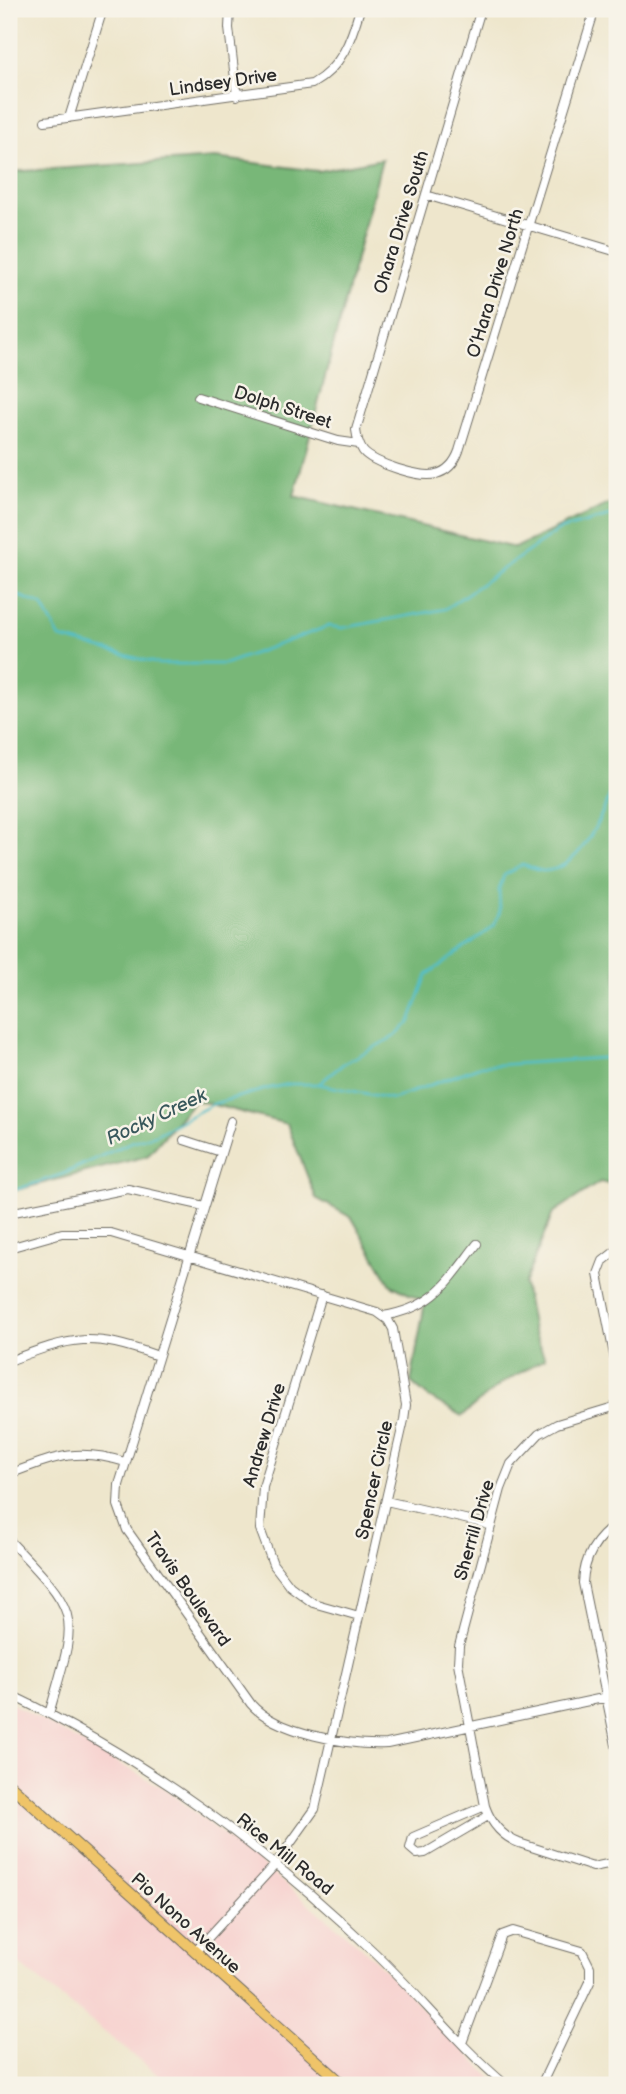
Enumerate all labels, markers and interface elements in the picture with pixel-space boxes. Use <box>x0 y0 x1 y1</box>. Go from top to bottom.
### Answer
street label: Lindsey Drive <box>168 64 279 100</box>
street label: Ohara Drive South <box>370 148 433 296</box>
street label: O’Hara Drive North <box>463 206 528 360</box>
street label: Dolph Street <box>231 382 335 433</box>
water label: Rocky Creek <box>103 1084 211 1151</box>
street label: Andrew Drive <box>239 1380 290 1490</box>
street label: Spencer Circle <box>352 1418 397 1541</box>
street label: Sherrill Drive <box>450 1477 499 1583</box>
street label: Travis Boulevard <box>140 1528 235 1651</box>
street label: Rice Mill Road <box>232 1809 337 1900</box>
street label: Pio Nono Avenue <box>127 1869 245 1978</box>

